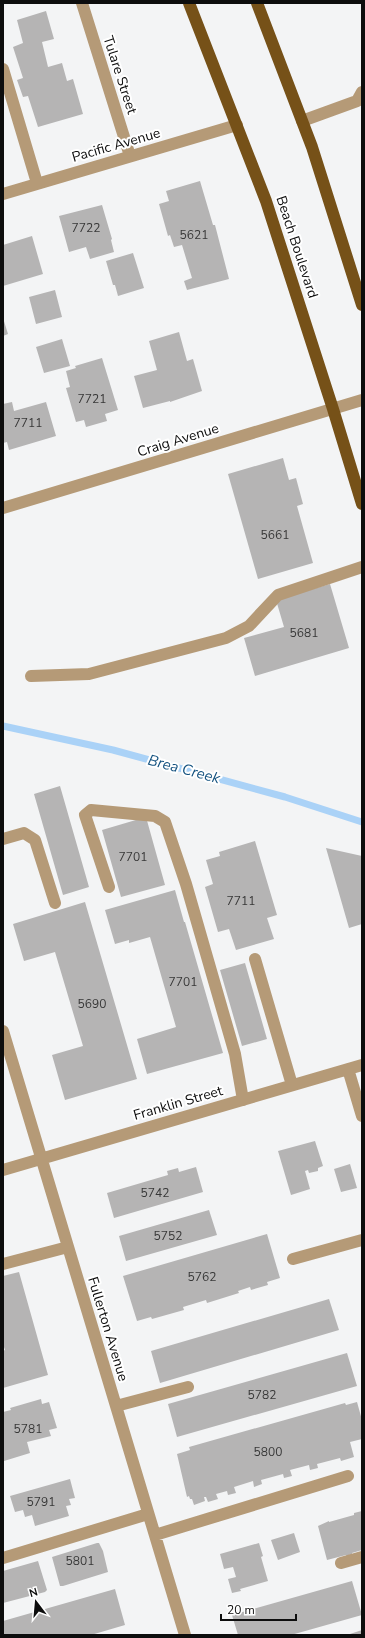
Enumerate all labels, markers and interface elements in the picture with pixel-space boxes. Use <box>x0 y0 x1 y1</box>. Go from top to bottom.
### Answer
street label: Tulare Street <box>98 34 142 117</box>
street label: Pacific Avenue <box>70 123 162 167</box>
street label: Beach Boulevard <box>272 193 322 301</box>
house number: 7722 <box>72 220 100 236</box>
house number: 5621 <box>180 227 208 243</box>
house number: 7721 <box>78 391 106 407</box>
house number: 7711 <box>14 415 42 431</box>
street label: Craig Avenue <box>135 419 221 461</box>
house number: 5661 <box>261 527 289 543</box>
house number: 5681 <box>290 625 318 641</box>
water label: Brea Creek <box>146 750 223 788</box>
house number: 7701 <box>119 849 147 865</box>
house number: 7711 <box>227 893 255 909</box>
house number: 7701 <box>169 974 197 990</box>
house number: 5690 <box>78 996 106 1012</box>
street label: Franklin Street <box>131 1081 225 1125</box>
house number: 5742 <box>141 1185 169 1201</box>
house number: 5752 <box>154 1228 182 1244</box>
house number: 5762 <box>188 1269 216 1285</box>
street label: Fullerton Avenue <box>83 1274 133 1384</box>
house number: 5782 <box>248 1387 276 1403</box>
house number: 5781 <box>14 1421 42 1437</box>
house number: 5800 <box>254 1444 282 1460</box>
house number: 5791 <box>27 1494 55 1510</box>
house number: 5801 <box>66 1553 94 1569</box>
north arrow <box>16 1582 56 1622</box>
text: N <box>27 1585 39 1601</box>
scale bar <box>221 1596 296 1622</box>
text: 20 m <box>227 1602 255 1618</box>

